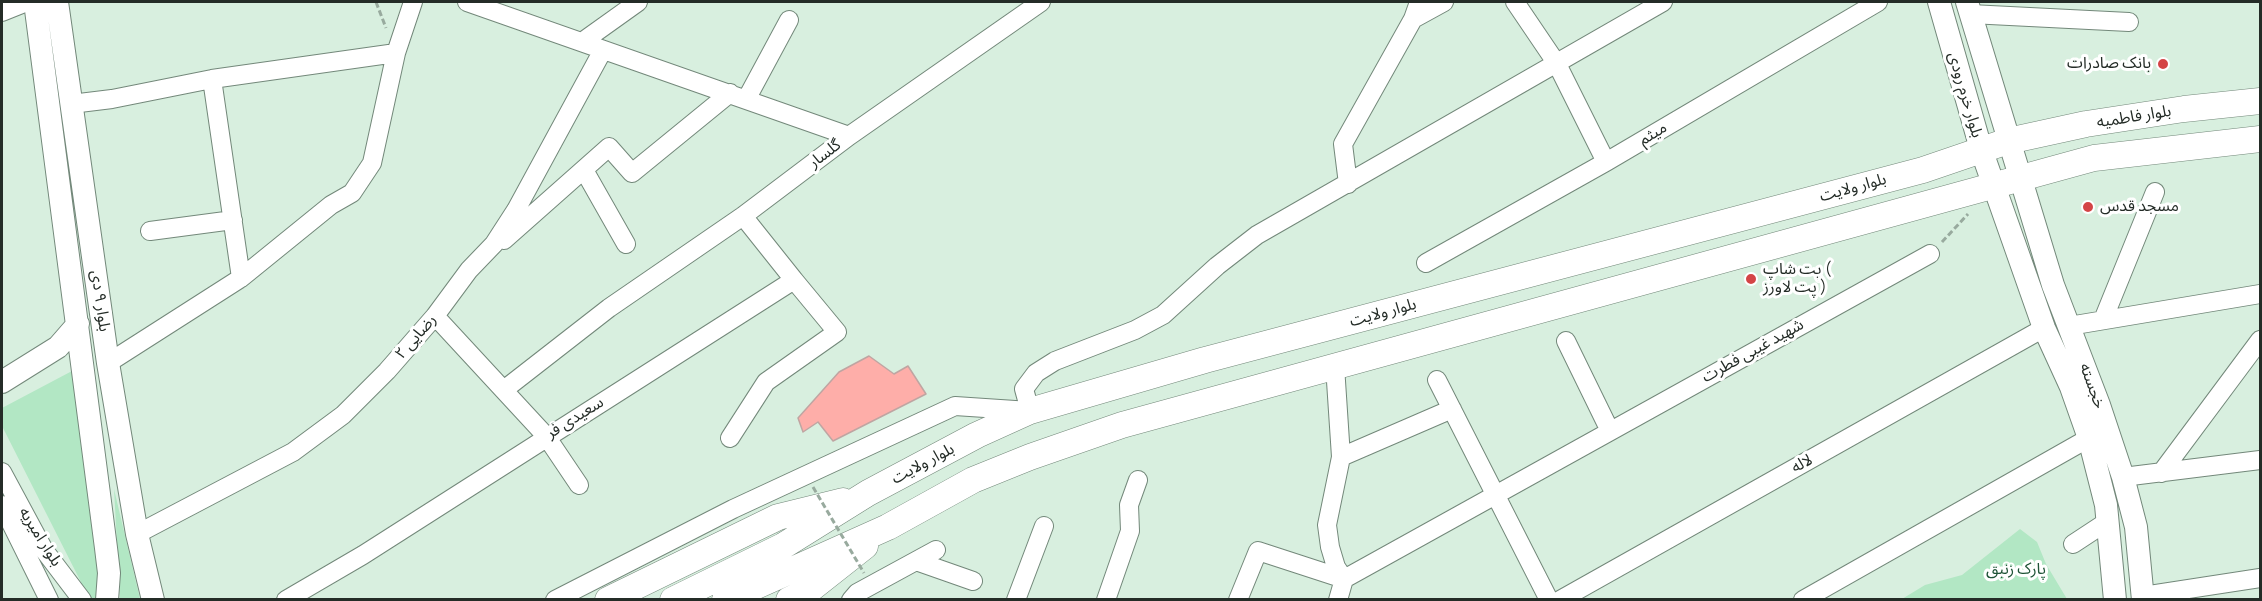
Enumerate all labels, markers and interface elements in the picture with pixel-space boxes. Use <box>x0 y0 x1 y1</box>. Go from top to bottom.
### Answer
street label: بلوار خرم رودی <box>1944 50 1986 140</box>
place label: بانک صادرات <box>2067 54 2151 74</box>
marker: بانک صادرات <box>2156 57 2170 71</box>
street label: بلوار فاطمیه <box>2095 102 2173 132</box>
street label: میثم <box>1635 118 1671 150</box>
street label: گلسار <box>805 136 845 172</box>
street label: بلوار ولایت <box>1818 170 1888 206</box>
place label: مسجد قدس <box>2100 197 2179 217</box>
marker: مسجد قدس <box>2081 200 2095 214</box>
place label: پت شاپ ( پت لاورز ) <box>1763 260 1832 298</box>
street label: بلوار ۹ دی <box>86 269 114 333</box>
marker: پت شاپ ( پت لاورز ) <box>1744 272 1758 286</box>
street label: بلوار ولایت <box>1348 295 1418 331</box>
street label: رضایی ۲ <box>391 311 441 363</box>
street label: شهید غیبی فطرت <box>1699 315 1807 387</box>
street label: خجسته <box>2075 361 2109 411</box>
street label: سعیدی فر <box>543 393 607 443</box>
street label: بلوار ولایت <box>888 439 958 489</box>
street label: لاله <box>1788 450 1816 478</box>
street label: بلوار امیریه <box>14 504 66 570</box>
park label: پارک زنبق <box>1986 560 2046 580</box>

